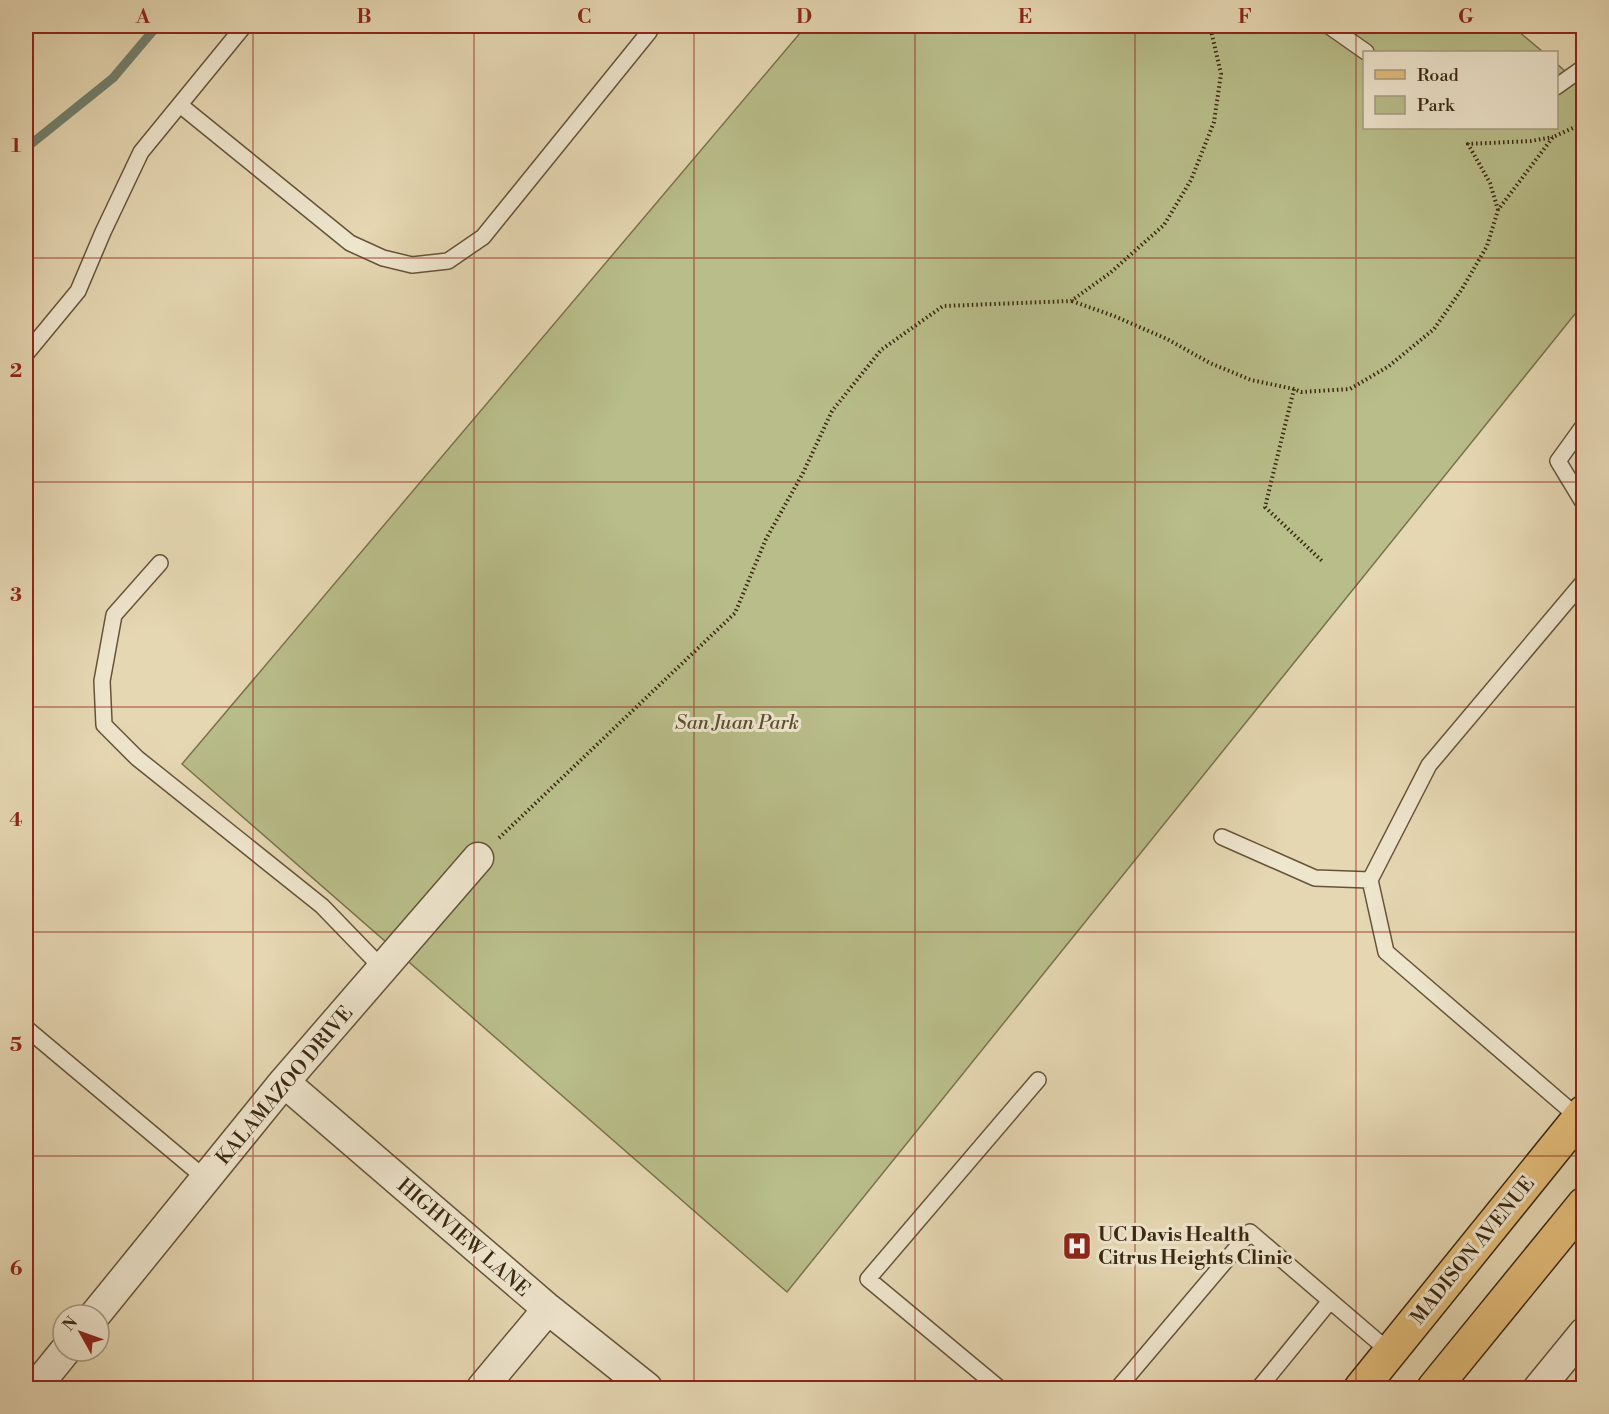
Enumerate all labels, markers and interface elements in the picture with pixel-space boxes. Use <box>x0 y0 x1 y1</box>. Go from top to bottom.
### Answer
text: A <box>135 5 151 30</box>
text: B <box>356 5 372 30</box>
text: C <box>577 5 591 30</box>
text: D <box>796 5 812 30</box>
text: E <box>1018 5 1032 30</box>
text: F <box>1238 5 1252 30</box>
text: G <box>1458 5 1474 30</box>
legend <box>1363 51 1558 129</box>
text: Road <box>1417 64 1460 87</box>
text: Park <box>1417 94 1456 117</box>
text: 1 <box>11 134 21 159</box>
text: 2 <box>10 359 22 384</box>
text: 3 <box>10 583 22 608</box>
park label: San Juan Park <box>675 711 799 736</box>
text: 4 <box>9 808 23 833</box>
street label: KALAMAZOO DRIVE <box>211 1001 359 1171</box>
text: 5 <box>10 1033 22 1058</box>
street label: MADISON AVENUE <box>1406 1172 1541 1330</box>
street label: HIGHVIEW LANE <box>391 1174 535 1303</box>
place label: UC Davis Health Citrus Heights Clinic <box>1098 1223 1293 1271</box>
hospital icon: UC Davis Health Citrus Heights Clinic <box>1061 1230 1093 1262</box>
text: 6 <box>10 1257 23 1282</box>
north arrow <box>51 1303 111 1363</box>
text: N <box>59 1312 82 1335</box>

